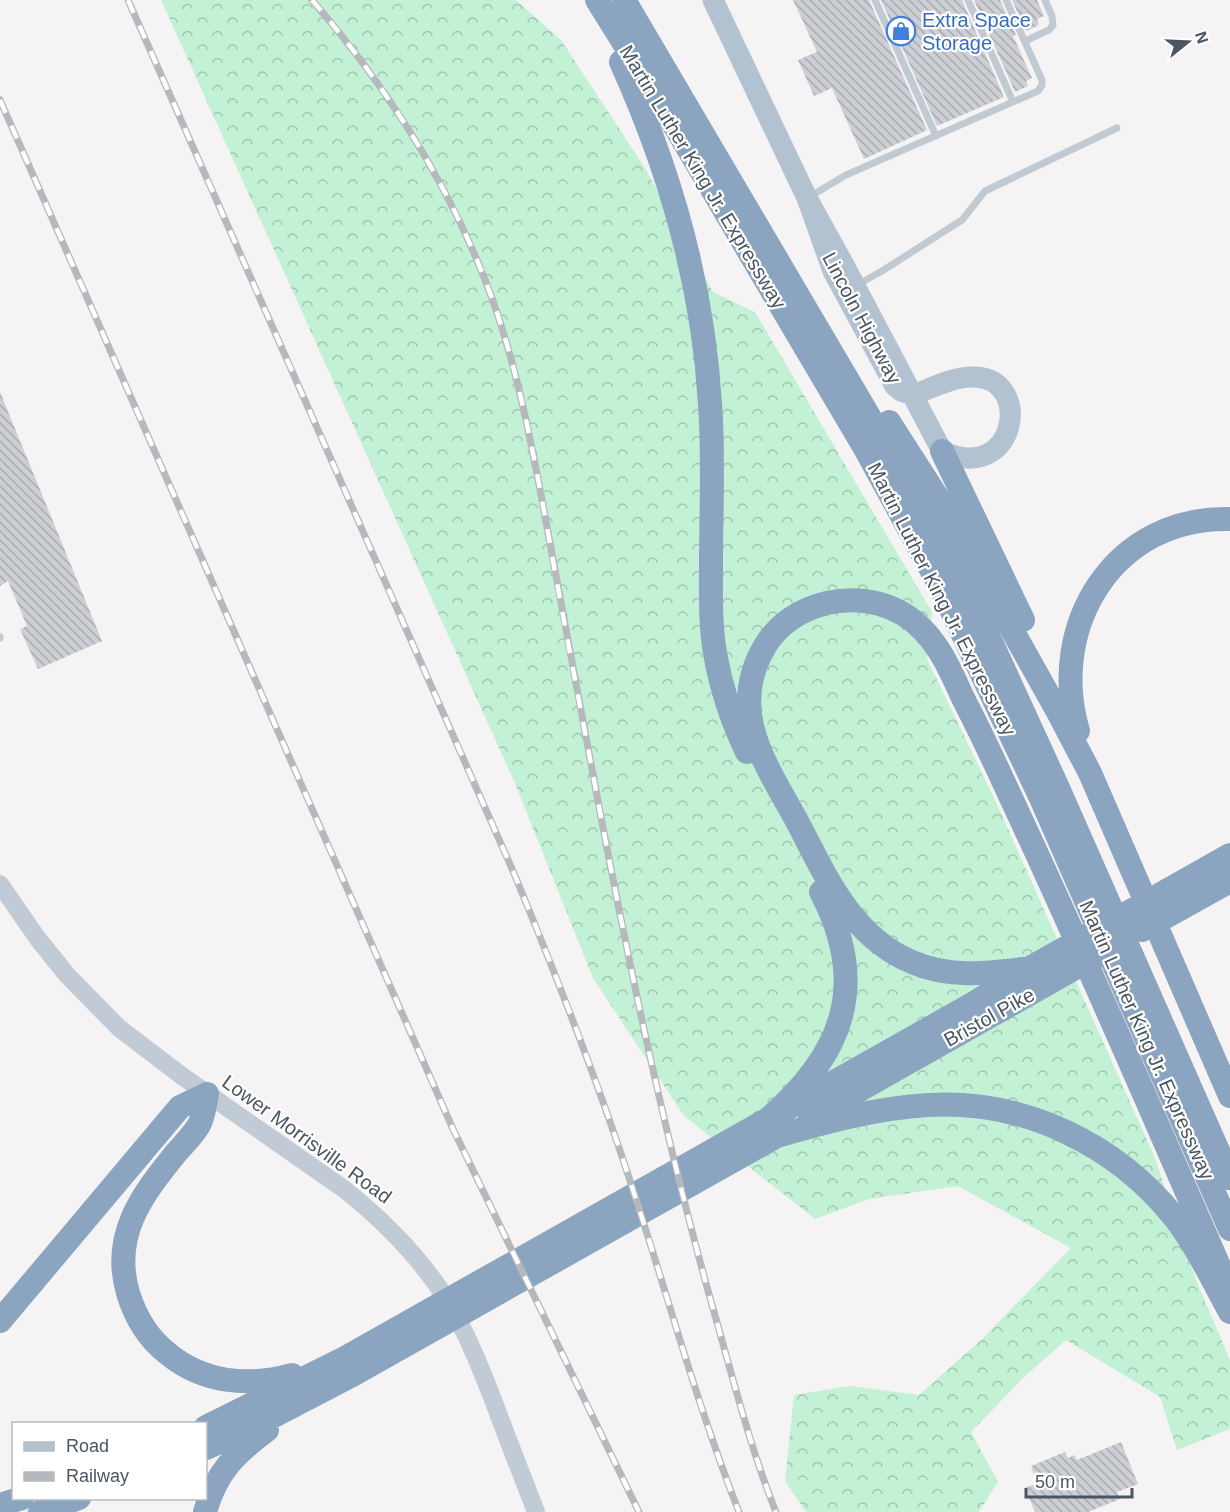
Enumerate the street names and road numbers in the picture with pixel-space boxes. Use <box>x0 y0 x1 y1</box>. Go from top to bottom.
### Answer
street label: Martin Luther King Jr. Expressway <box>615 41 791 313</box>
street label: Lincoln Highway <box>818 249 906 387</box>
street label: Martin Luther King Jr. Expressway <box>863 459 1021 739</box>
street label: Martin Luther King Jr. Expressway <box>1075 897 1219 1183</box>
street label: Bristol Pike <box>940 983 1038 1051</box>
street label: Lower Morrisville Road <box>218 1070 396 1208</box>

